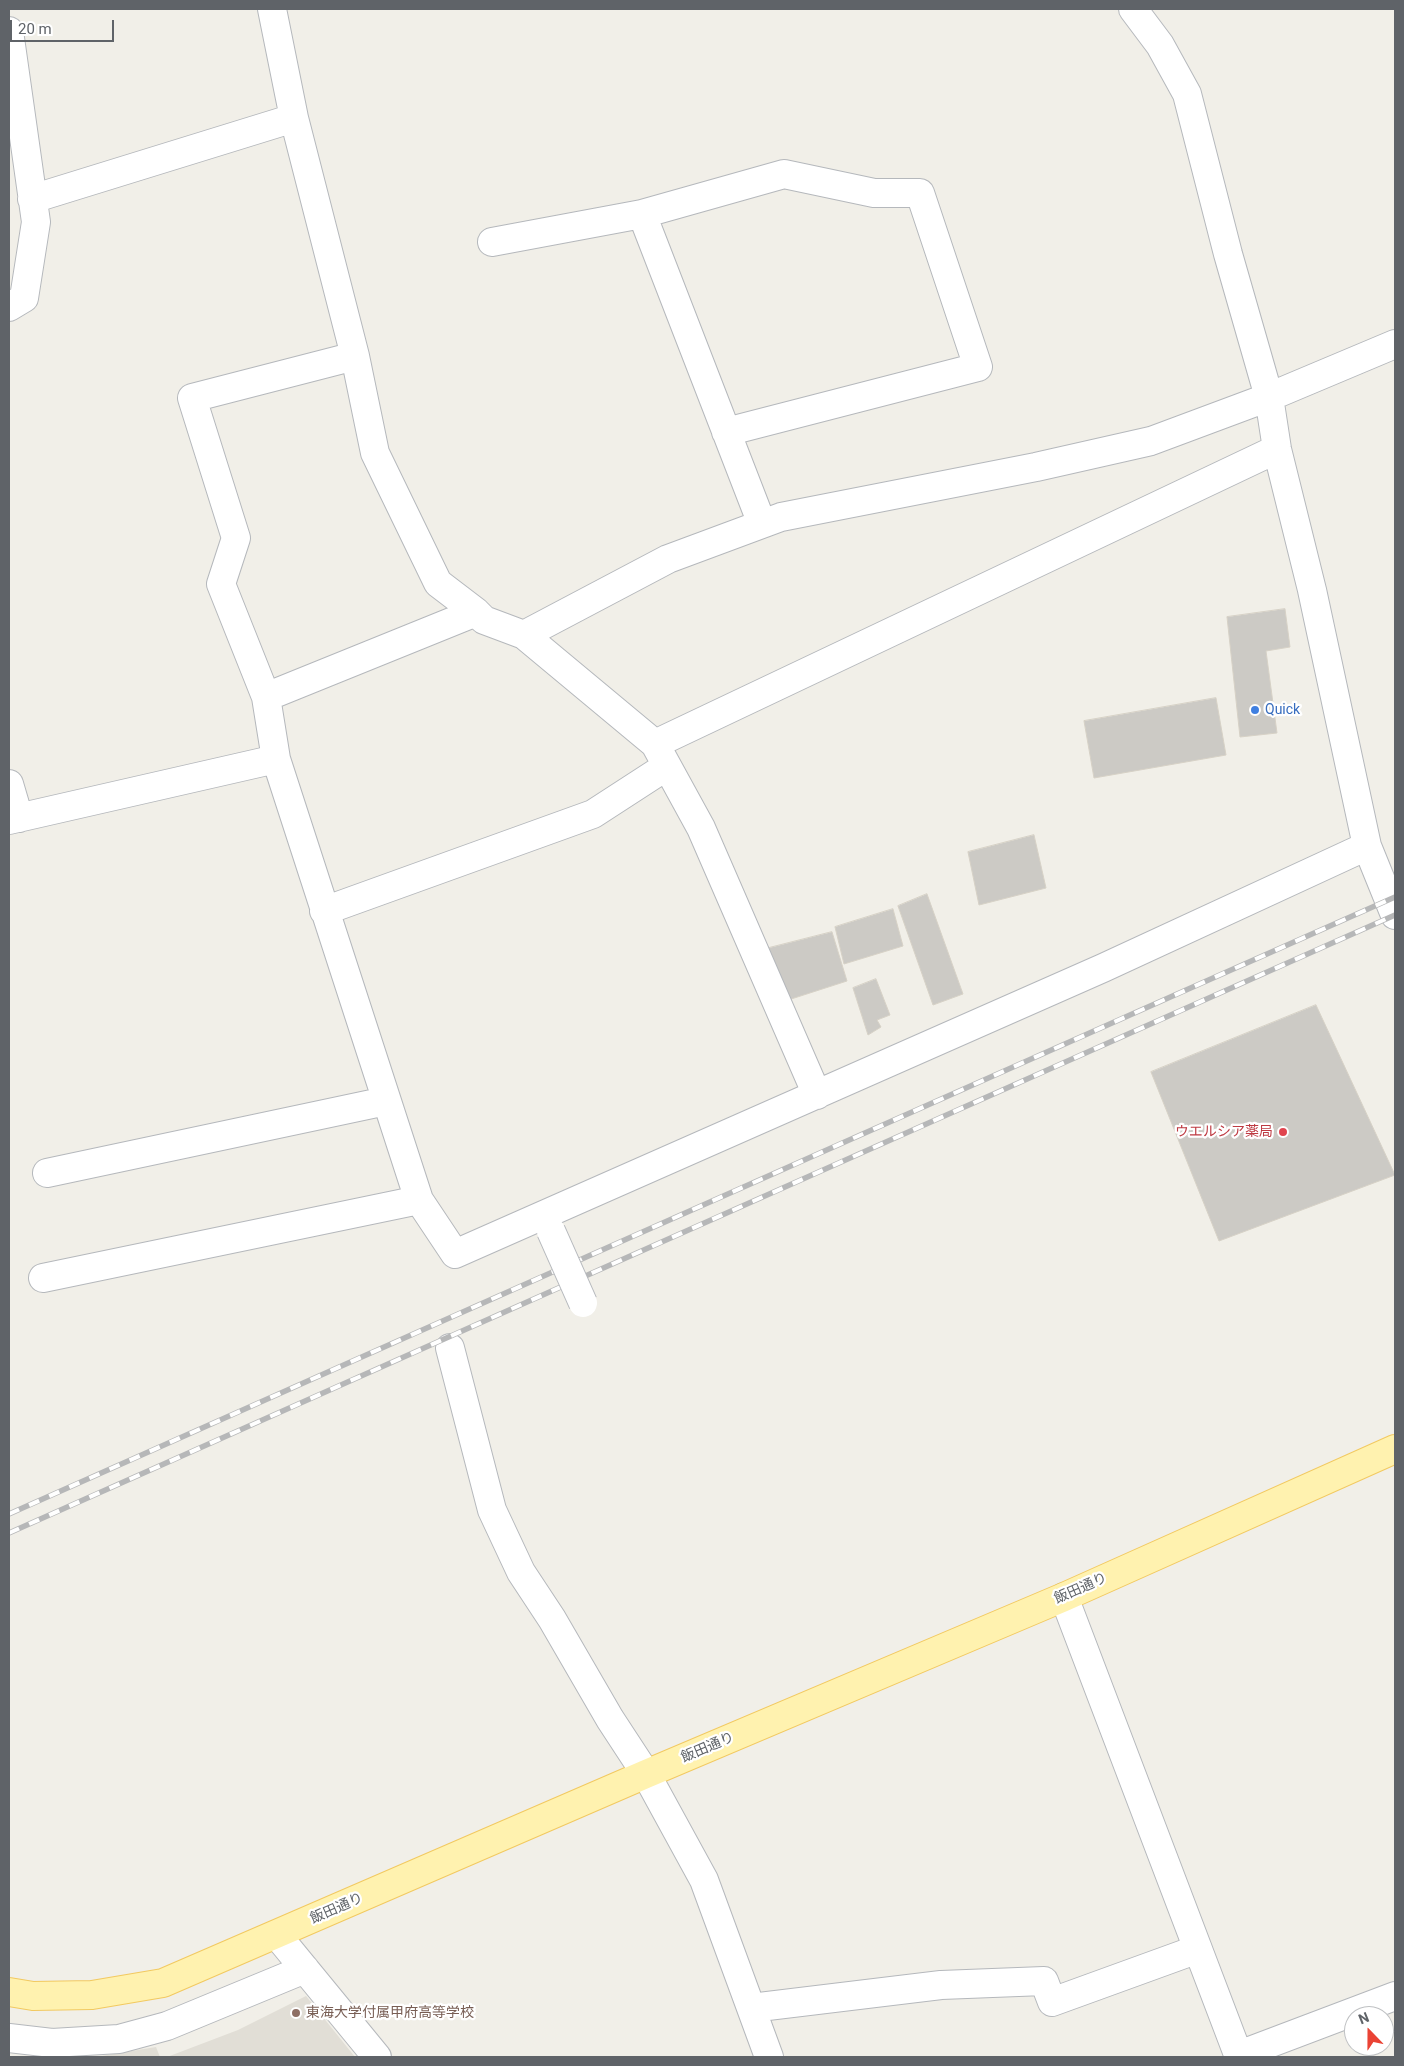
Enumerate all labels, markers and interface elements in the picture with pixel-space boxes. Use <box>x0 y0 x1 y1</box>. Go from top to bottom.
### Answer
scale bar <box>12 10 116 42</box>
text: 20 m <box>18 20 52 38</box>
place label: Quick <box>1265 702 1300 718</box>
marker: Quick <box>1249 704 1261 716</box>
place label: ウエルシア薬局 <box>1175 1124 1273 1140</box>
marker: ウエルシア薬局 <box>1277 1126 1289 1138</box>
street label: 飯田通り <box>1052 1570 1110 1608</box>
street label: 飯田通り <box>679 1729 737 1767</box>
street label: 飯田通り <box>308 1890 366 1928</box>
place label: 東海大学付属甲府高等学校 <box>306 2005 474 2021</box>
north arrow <box>1344 2006 1394 2056</box>
marker: 東海大学付属甲府高等学校 <box>290 2007 302 2019</box>
text: N <box>1356 2009 1371 2027</box>

